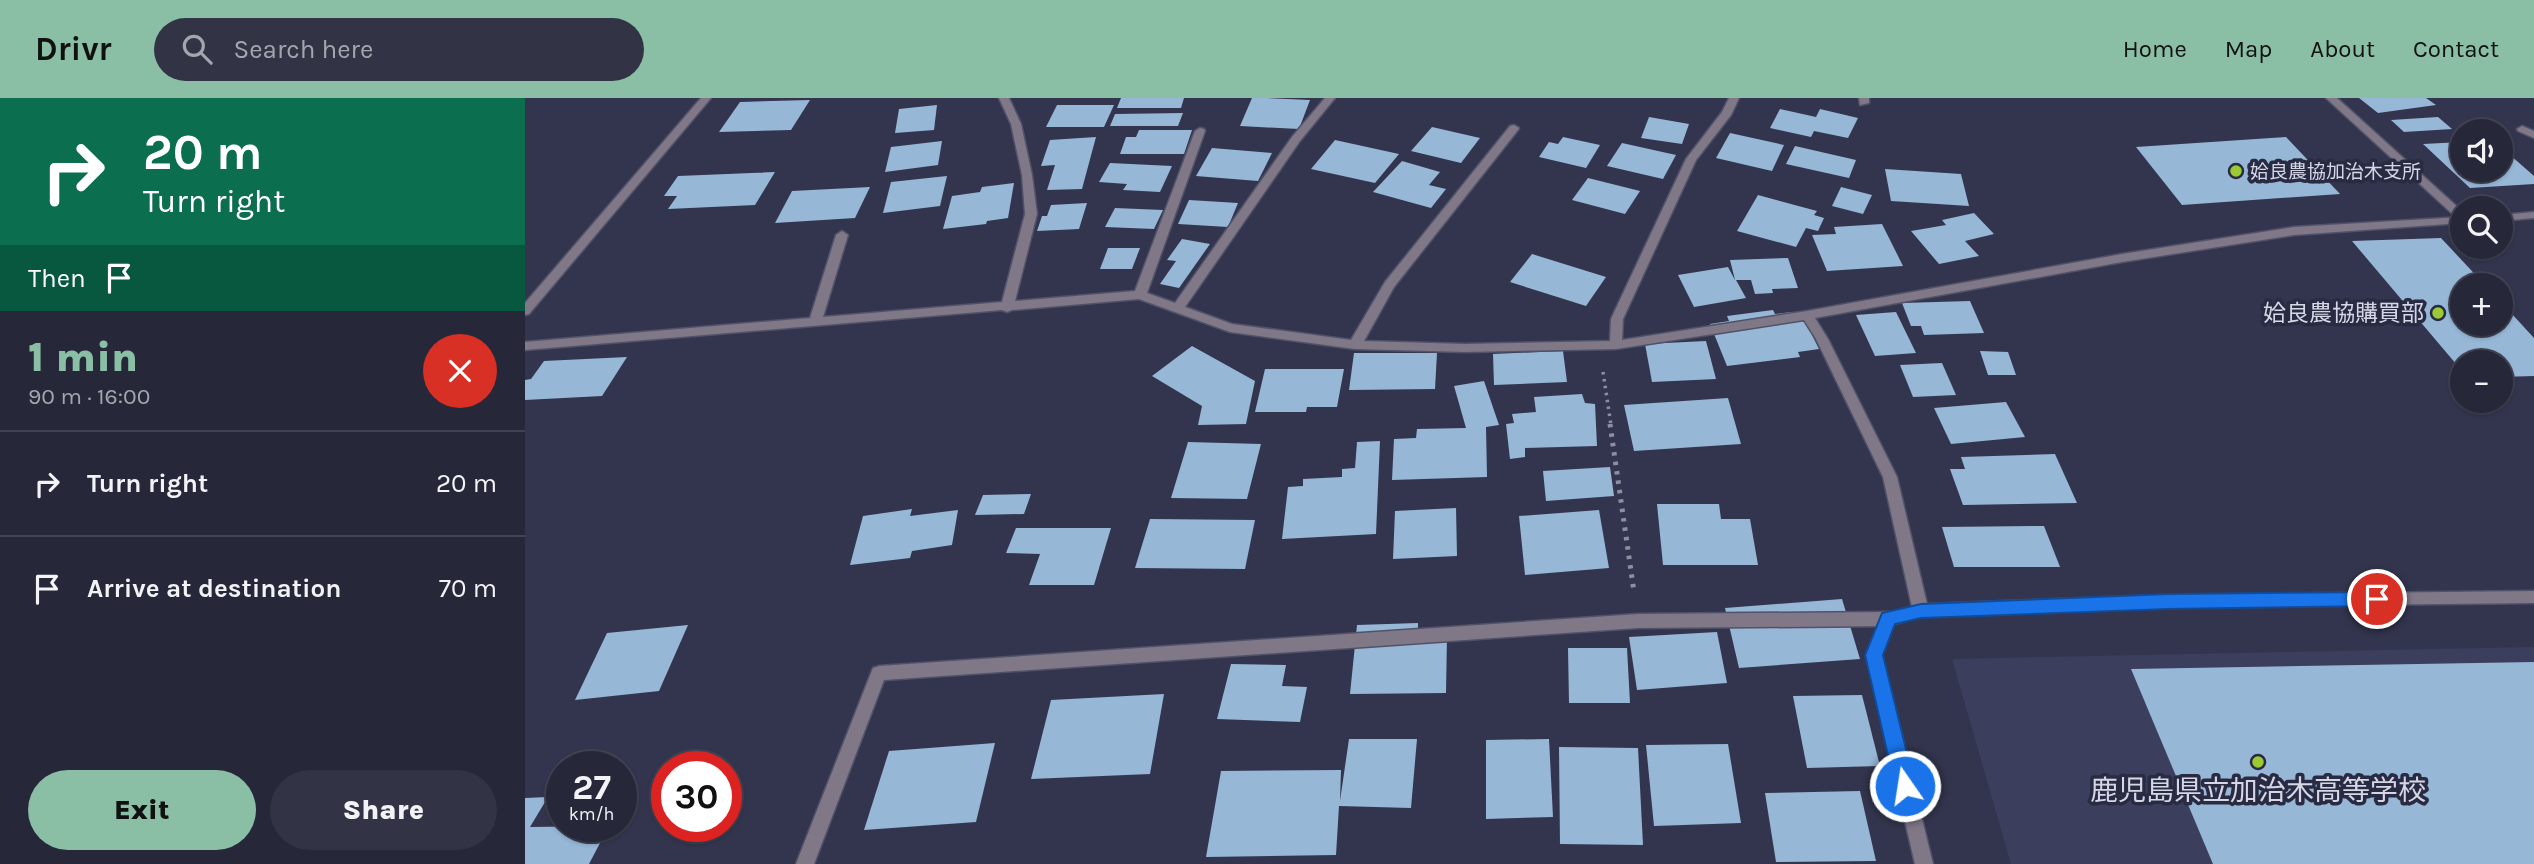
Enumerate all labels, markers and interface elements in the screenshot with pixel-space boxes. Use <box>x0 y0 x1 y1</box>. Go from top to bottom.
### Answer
search box <box>154 18 644 81</box>
text: Drivr <box>35 30 112 68</box>
icon: search <box>178 30 216 68</box>
text: Search here <box>234 34 373 65</box>
text: Home <box>2123 35 2187 63</box>
text: Map <box>2225 35 2272 63</box>
text: About <box>2310 35 2375 63</box>
text: Contact <box>2413 35 2499 63</box>
map controls <box>2450 119 2513 413</box>
button: sound <box>2450 119 2513 182</box>
text: 20 m <box>143 124 263 181</box>
icon: right <box>28 126 119 217</box>
place label: 姶良農協加治木支所 <box>2250 161 2421 183</box>
marker: 姶良農協加治木支所 <box>2228 163 2244 179</box>
text: Turn right <box>143 183 285 220</box>
button: search <box>2450 196 2513 259</box>
icon: arrive <box>100 259 138 297</box>
text: Then <box>28 263 86 294</box>
button: + <box>2450 273 2513 336</box>
place label: 姶良農協購買部 <box>2263 300 2424 327</box>
marker: 姶良農協購買部 <box>2430 305 2446 321</box>
text: 1 min <box>28 332 138 382</box>
button: close <box>423 334 497 408</box>
button: − <box>2450 350 2513 413</box>
text: 90 m · 16:00 <box>28 383 150 410</box>
icon: right <box>28 465 66 503</box>
text: Turn right <box>87 468 208 499</box>
text: 20 m <box>436 468 497 499</box>
pin <box>2347 569 2407 629</box>
icon: arrive <box>28 570 66 608</box>
text: Arrive at destination <box>87 573 341 604</box>
text: 70 m <box>439 573 497 604</box>
icon: arrive <box>2358 580 2396 618</box>
position arrow <box>1868 749 1942 823</box>
speed limit sign: 30 <box>651 751 742 842</box>
marker: 鹿児島県立加治木高等学校 <box>2250 754 2266 770</box>
text: 27 <box>572 767 611 808</box>
button: Exit <box>28 770 256 850</box>
button: Share <box>270 770 497 850</box>
place label: 鹿児島県立加治木高等学校 <box>2090 774 2426 807</box>
text: km/h <box>569 803 614 825</box>

